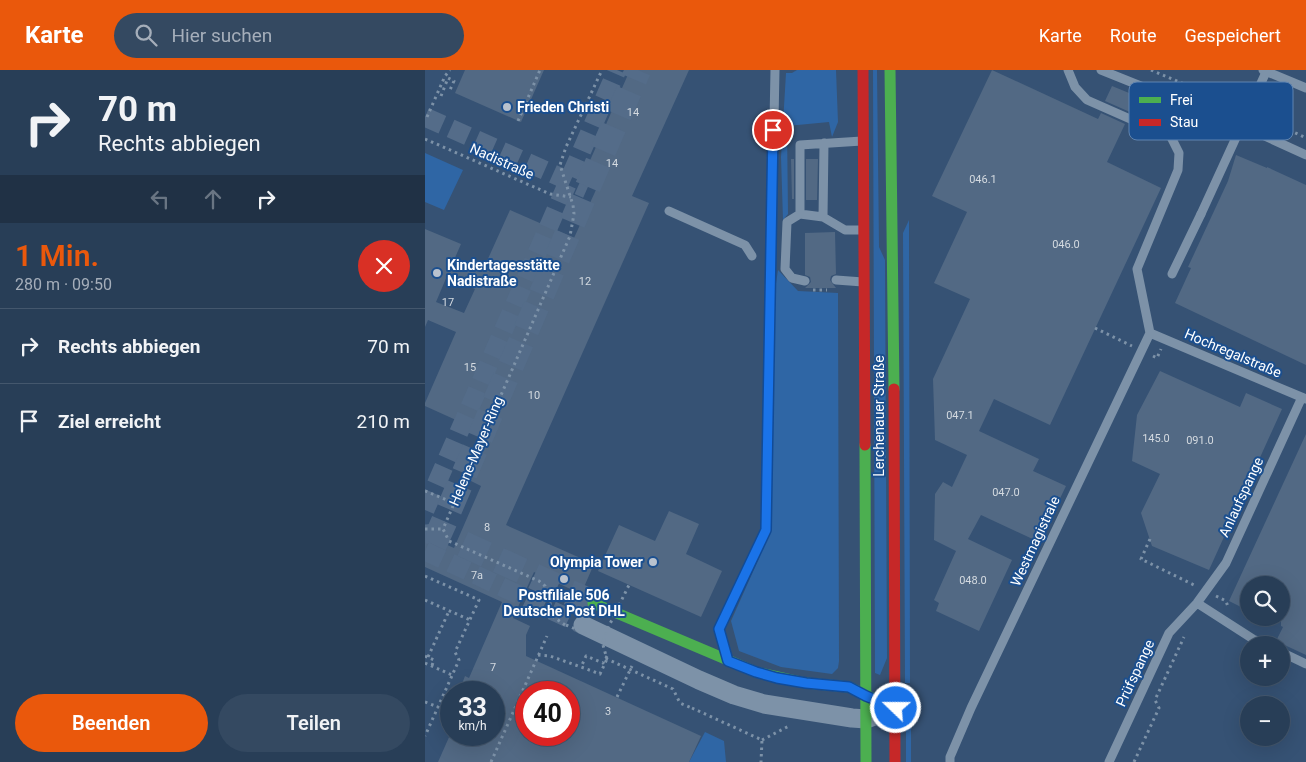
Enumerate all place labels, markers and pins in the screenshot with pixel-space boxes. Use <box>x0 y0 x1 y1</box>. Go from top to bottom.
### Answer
place label: Frieden Christi <box>517 99 609 115</box>
marker: Frieden Christi <box>501 101 513 113</box>
pin <box>752 109 794 151</box>
place label: Kindertagesstätte Nadistraße <box>447 257 560 289</box>
marker: Kindertagesstätte Nadistraße <box>431 267 443 279</box>
place label: Olympia Tower <box>550 554 643 570</box>
marker: Olympia Tower <box>647 556 659 568</box>
marker: Postfiliale 506 Deutsche Post DHL <box>558 573 570 585</box>
place label: Postfiliale 506 Deutsche Post DHL <box>503 587 625 619</box>

